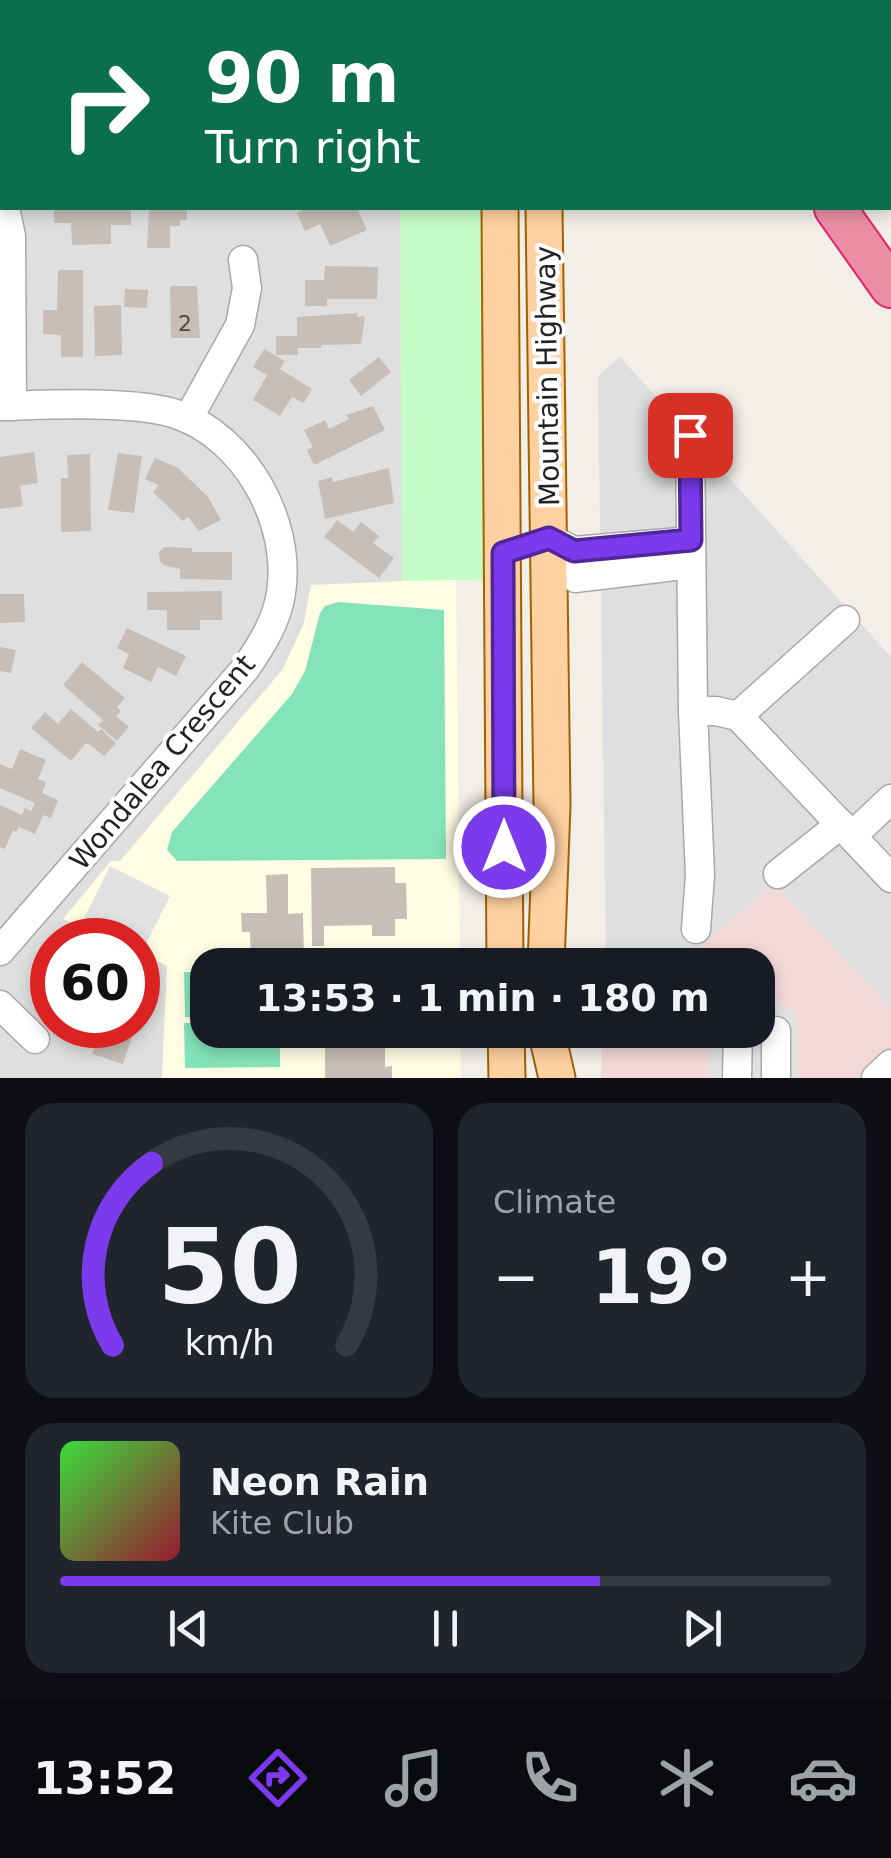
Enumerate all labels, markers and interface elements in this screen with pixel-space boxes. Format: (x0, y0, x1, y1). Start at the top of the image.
text: 90 m (205, 37, 400, 119)
icon: right (40, 40, 170, 170)
text: Turn right (205, 121, 420, 174)
street label: Mountain Highway (529, 246, 566, 506)
house number: 2 (178, 311, 192, 336)
pin (648, 393, 733, 478)
icon: arrive (663, 408, 718, 463)
street label: Wondalea Crescent (63, 648, 262, 877)
position arrow (452, 795, 556, 899)
speed limit sign: 60 (30, 918, 160, 1048)
text: 13:53 · 1 min · 180 m (255, 976, 710, 1020)
text: Climate (493, 1183, 616, 1221)
text: 50 (157, 1206, 301, 1328)
text: 19° (591, 1233, 733, 1321)
text: − (493, 1245, 539, 1309)
text: + (785, 1245, 831, 1309)
text: km/h (184, 1322, 274, 1363)
text: Neon Rain (210, 1460, 429, 1504)
text: Kite Club (210, 1504, 354, 1542)
icon: previous (161, 1601, 216, 1656)
icon: pause (418, 1601, 473, 1656)
icon: next (675, 1601, 730, 1656)
icon: directions (243, 1743, 313, 1813)
icon: music (379, 1743, 449, 1813)
icon: phone (515, 1743, 585, 1813)
icon: climate (652, 1743, 722, 1813)
icon: car (788, 1743, 858, 1813)
text: 13:52 (33, 1752, 176, 1805)

